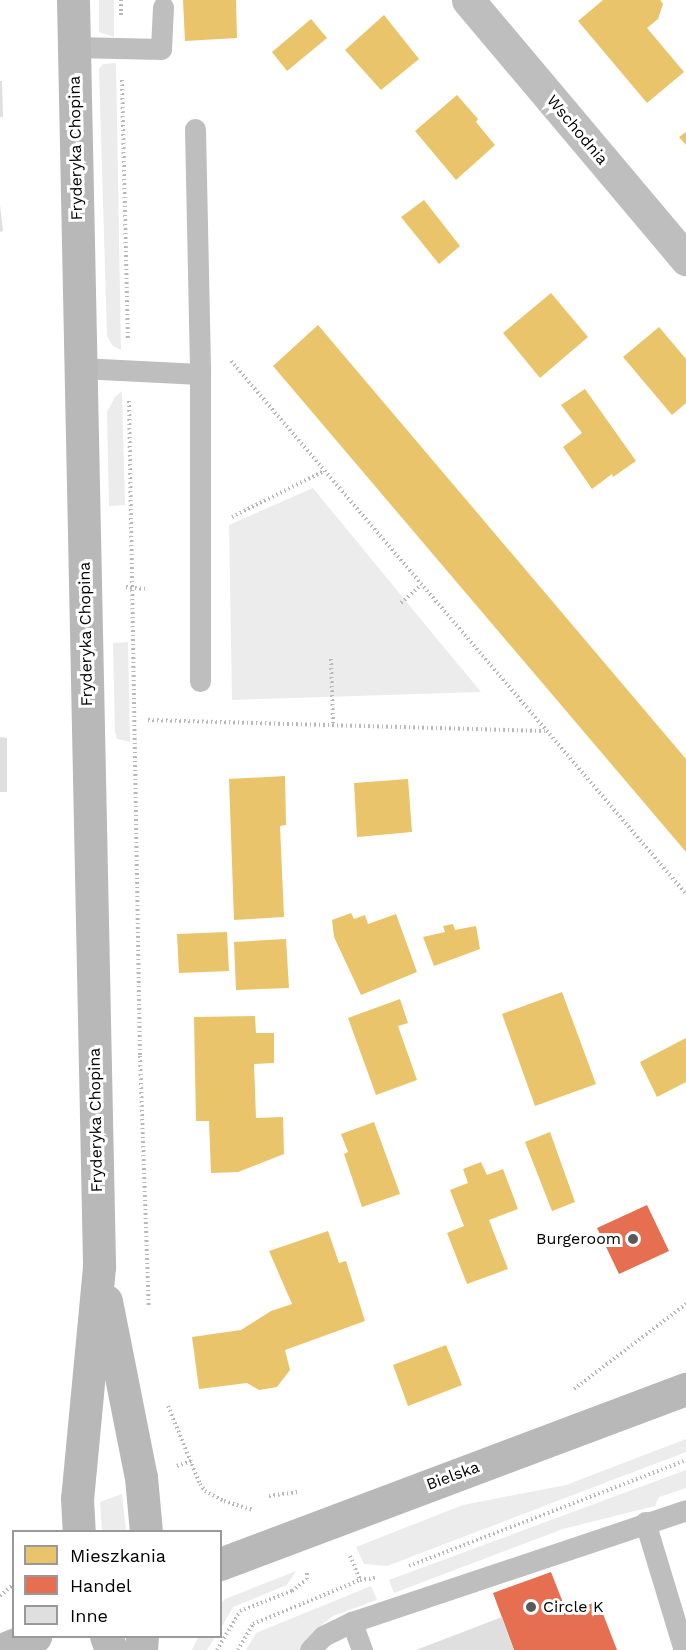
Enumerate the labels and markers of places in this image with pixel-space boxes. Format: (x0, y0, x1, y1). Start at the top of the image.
place label: Burgeroom (536, 1229, 621, 1249)
marker: Burgeroom (626, 1232, 640, 1246)
place label: Circle K (543, 1597, 604, 1617)
marker: Circle K (524, 1600, 538, 1614)

